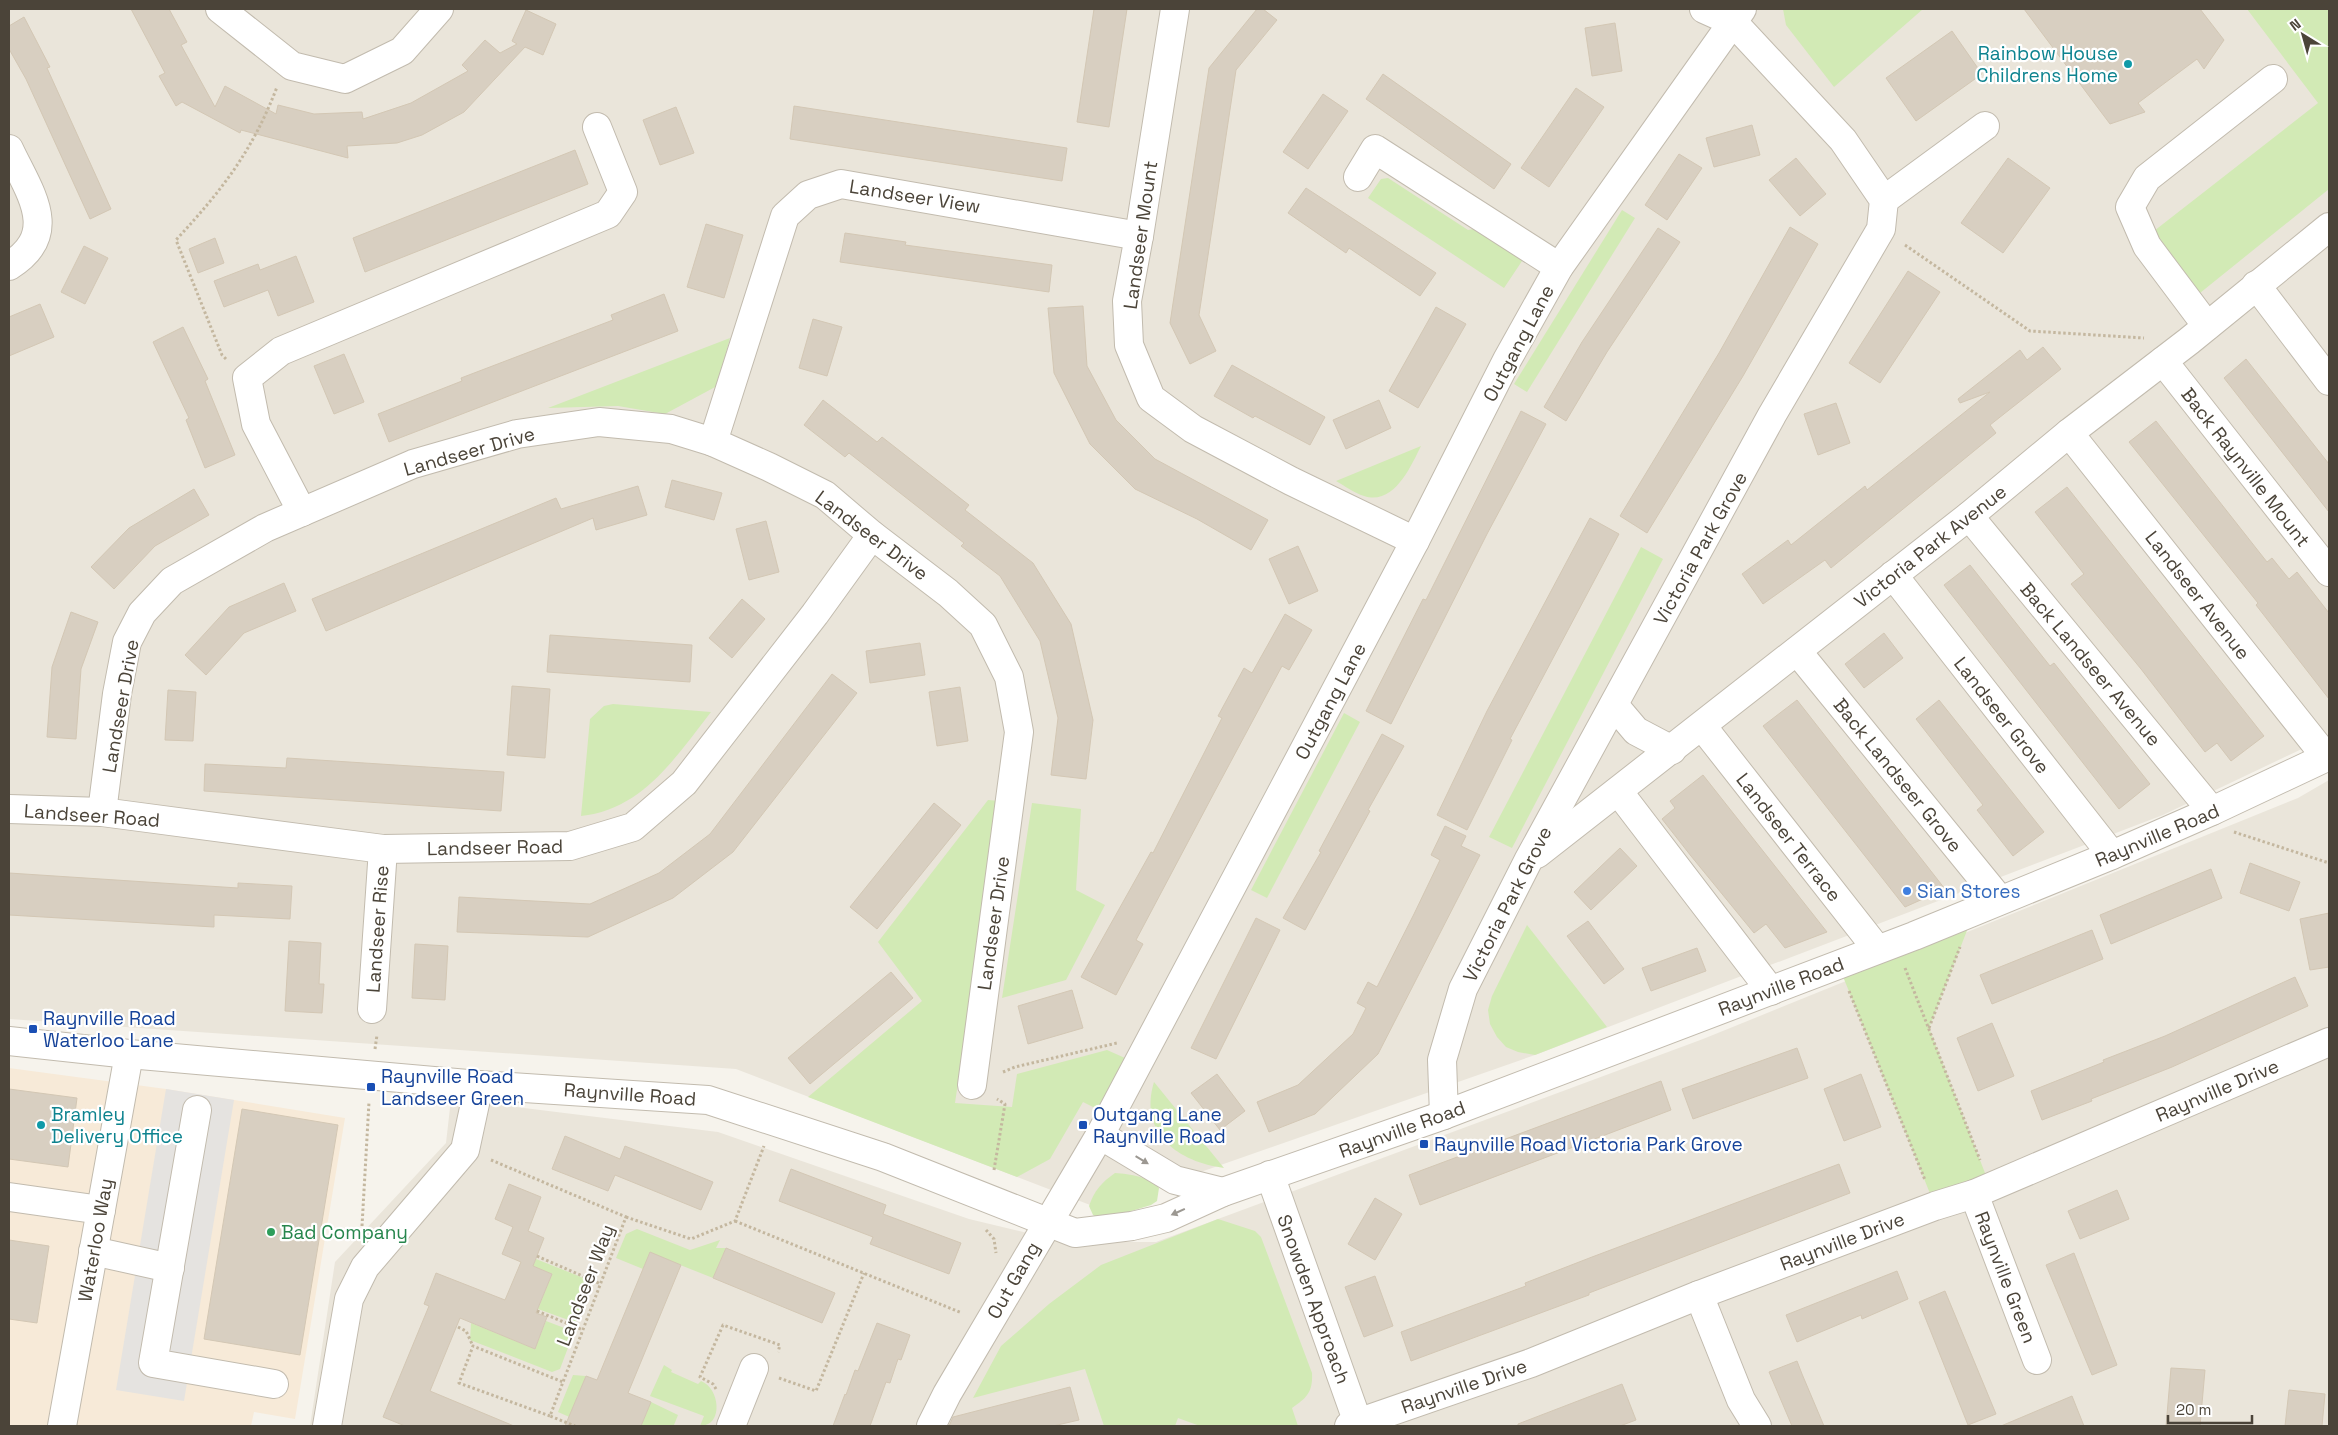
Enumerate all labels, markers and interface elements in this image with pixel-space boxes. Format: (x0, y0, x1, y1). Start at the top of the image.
north arrow (2278, 10, 2328, 60)
text: N (2286, 15, 2304, 35)
place label: Rainbow House Childrens Home (1976, 41, 2118, 88)
marker: Rainbow House Childrens Home (2122, 58, 2134, 70)
street label: Landseer Mount (1118, 159, 1163, 311)
street label: Landseer View (848, 174, 982, 219)
street label: Outgang Lane (1477, 281, 1560, 406)
street label: Back Raynville Mount (2176, 383, 2316, 552)
street label: Landseer Drive (401, 421, 538, 482)
street label: Victoria Park Grove (1648, 467, 1753, 629)
street label: Victoria Park Avenue (1849, 479, 2011, 614)
street label: Landseer Drive (810, 485, 933, 586)
street label: Landseer Avenue (2140, 526, 2256, 665)
street label: Back Landseer Avenue (2015, 577, 2166, 751)
street label: Landseer Drive (96, 637, 145, 775)
street label: Outgang Lane (1289, 639, 1372, 764)
street label: Landseer Grove (1948, 652, 2055, 779)
street label: Back Landseer Grove (1828, 693, 1968, 857)
street label: Landseer Terrace (1730, 768, 1847, 907)
street label: Landseer Road (23, 798, 161, 833)
street label: Raynville Road (2091, 798, 2223, 873)
street label: Victoria Park Grove (1457, 822, 1557, 986)
street label: Landseer Road (427, 834, 563, 861)
street label: Landseer Drive (972, 854, 1015, 992)
street label: Landseer Rise (361, 864, 394, 994)
place label: Sian Stores (1917, 879, 2021, 904)
marker: Sian Stores (1901, 885, 1913, 897)
street label: Raynville Road (1715, 951, 1848, 1022)
place label: Raynville Road Waterloo Lane (43, 1006, 176, 1053)
marker: Raynville Road Waterloo Lane (27, 1023, 39, 1035)
street label: Raynville Drive (2152, 1053, 2283, 1128)
place label: Raynville Road Landseer Green (381, 1064, 524, 1111)
street label: Raynville Road (563, 1077, 697, 1112)
marker: Raynville Road Landseer Green (365, 1081, 377, 1093)
street label: Raynville Road (1336, 1095, 1469, 1164)
place label: Bramley Delivery Office (51, 1102, 183, 1149)
place label: Outgang Lane Raynville Road (1093, 1102, 1226, 1149)
marker: Bramley Delivery Office (35, 1119, 47, 1131)
marker: Outgang Lane Raynville Road (1077, 1119, 1089, 1131)
place label: Raynville Road Victoria Park Grove (1434, 1132, 1743, 1157)
marker: Raynville Road Victoria Park Grove (1418, 1138, 1430, 1150)
one-way arrow (1135, 1156, 1148, 1165)
street label: Waterloo Way (72, 1176, 119, 1304)
street label: Raynville Drive (1776, 1206, 1908, 1277)
street label: Raynville Green (1969, 1208, 2042, 1347)
one-way arrow (1171, 1209, 1185, 1217)
street label: Snowden Approach (1271, 1211, 1356, 1387)
place label: Bad Company (281, 1220, 408, 1245)
street label: Landseer Way (551, 1221, 620, 1350)
marker: Bad Company (265, 1226, 277, 1238)
street label: Out Gang (981, 1237, 1046, 1323)
street label: Raynville Drive (1398, 1353, 1530, 1420)
scale bar (2168, 1392, 2252, 1424)
text: 20 m (2176, 1400, 2211, 1419)

